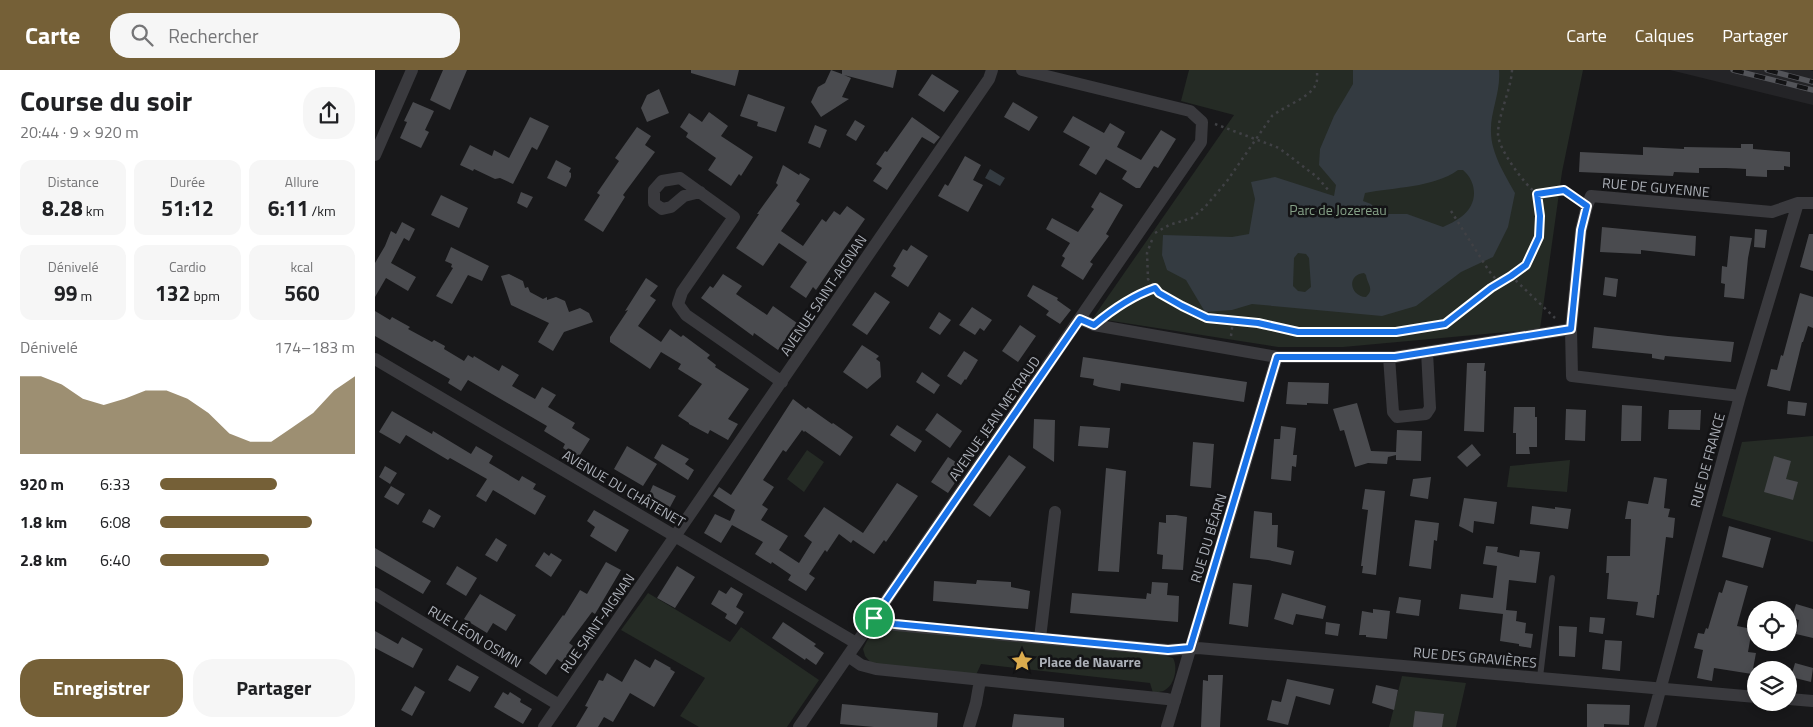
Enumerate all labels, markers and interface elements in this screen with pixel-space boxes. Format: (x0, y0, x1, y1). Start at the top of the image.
search box (110, 13, 460, 58)
text: Carte (25, 17, 80, 53)
icon: search (128, 21, 156, 49)
text: Rechercher (168, 21, 258, 50)
text: Carte (1566, 22, 1607, 49)
text: Calques (1635, 22, 1694, 49)
text: Partager (1722, 22, 1788, 49)
text: Course du soir (20, 79, 192, 122)
button: share (303, 87, 355, 139)
text: 20:44 · 9 × 920 m (20, 120, 139, 144)
text: Distance (48, 171, 99, 192)
text: Durée (170, 171, 205, 192)
text: Allure (285, 171, 319, 192)
street label: RUE DE GUYENNE (1601, 172, 1711, 202)
text: 8.28 (42, 192, 83, 224)
text: 51:12 (161, 192, 214, 224)
text: 6:11 (268, 192, 309, 224)
park label: Parc de Jozereau (1289, 199, 1387, 220)
text: km (83, 200, 104, 221)
text: /km (309, 200, 336, 221)
street label: AVENUE SAINT-AIGNAN (775, 230, 871, 360)
text: Dénivelé (48, 256, 99, 277)
text: Cardio (169, 256, 206, 277)
text: kcal (290, 256, 313, 277)
text: 99 (54, 277, 78, 309)
text: 132 (155, 277, 190, 309)
text: 560 (284, 277, 319, 309)
text: m (78, 285, 92, 306)
text: bpm (190, 285, 220, 306)
text: Dénivelé (20, 335, 78, 359)
text: 174–183 m (274, 335, 355, 359)
street label: AVENUE JEAN MEYRAUD (943, 351, 1045, 485)
street label: RUE DE FRANCE (1684, 410, 1730, 510)
street label: AVENUE DU CHÂTENET (559, 444, 690, 532)
text: 920 m (20, 472, 64, 496)
text: 6:33 (100, 472, 130, 496)
street label: RUE DU BÉARN (1184, 491, 1232, 585)
text: 1.8 km (20, 510, 67, 534)
text: 6:08 (100, 510, 130, 534)
text: 2.8 km (20, 548, 67, 572)
text: 6:40 (100, 548, 130, 572)
street label: RUE SAINT-AIGNAN (555, 569, 639, 677)
pin (853, 597, 895, 639)
street label: RUE LÉON OSMIN (424, 600, 526, 672)
map controls (1747, 601, 1797, 711)
button: locate (1747, 601, 1797, 651)
icon: arrive (860, 604, 888, 632)
street label: RUE DES GRAVIÈRES (1412, 641, 1538, 673)
place icon: Place de Navarre (1009, 648, 1035, 674)
place label: Place de Navarre (1039, 651, 1141, 672)
button: Enregistrer (20, 659, 183, 717)
button: Partager (193, 659, 355, 717)
button: layers (1747, 661, 1797, 711)

